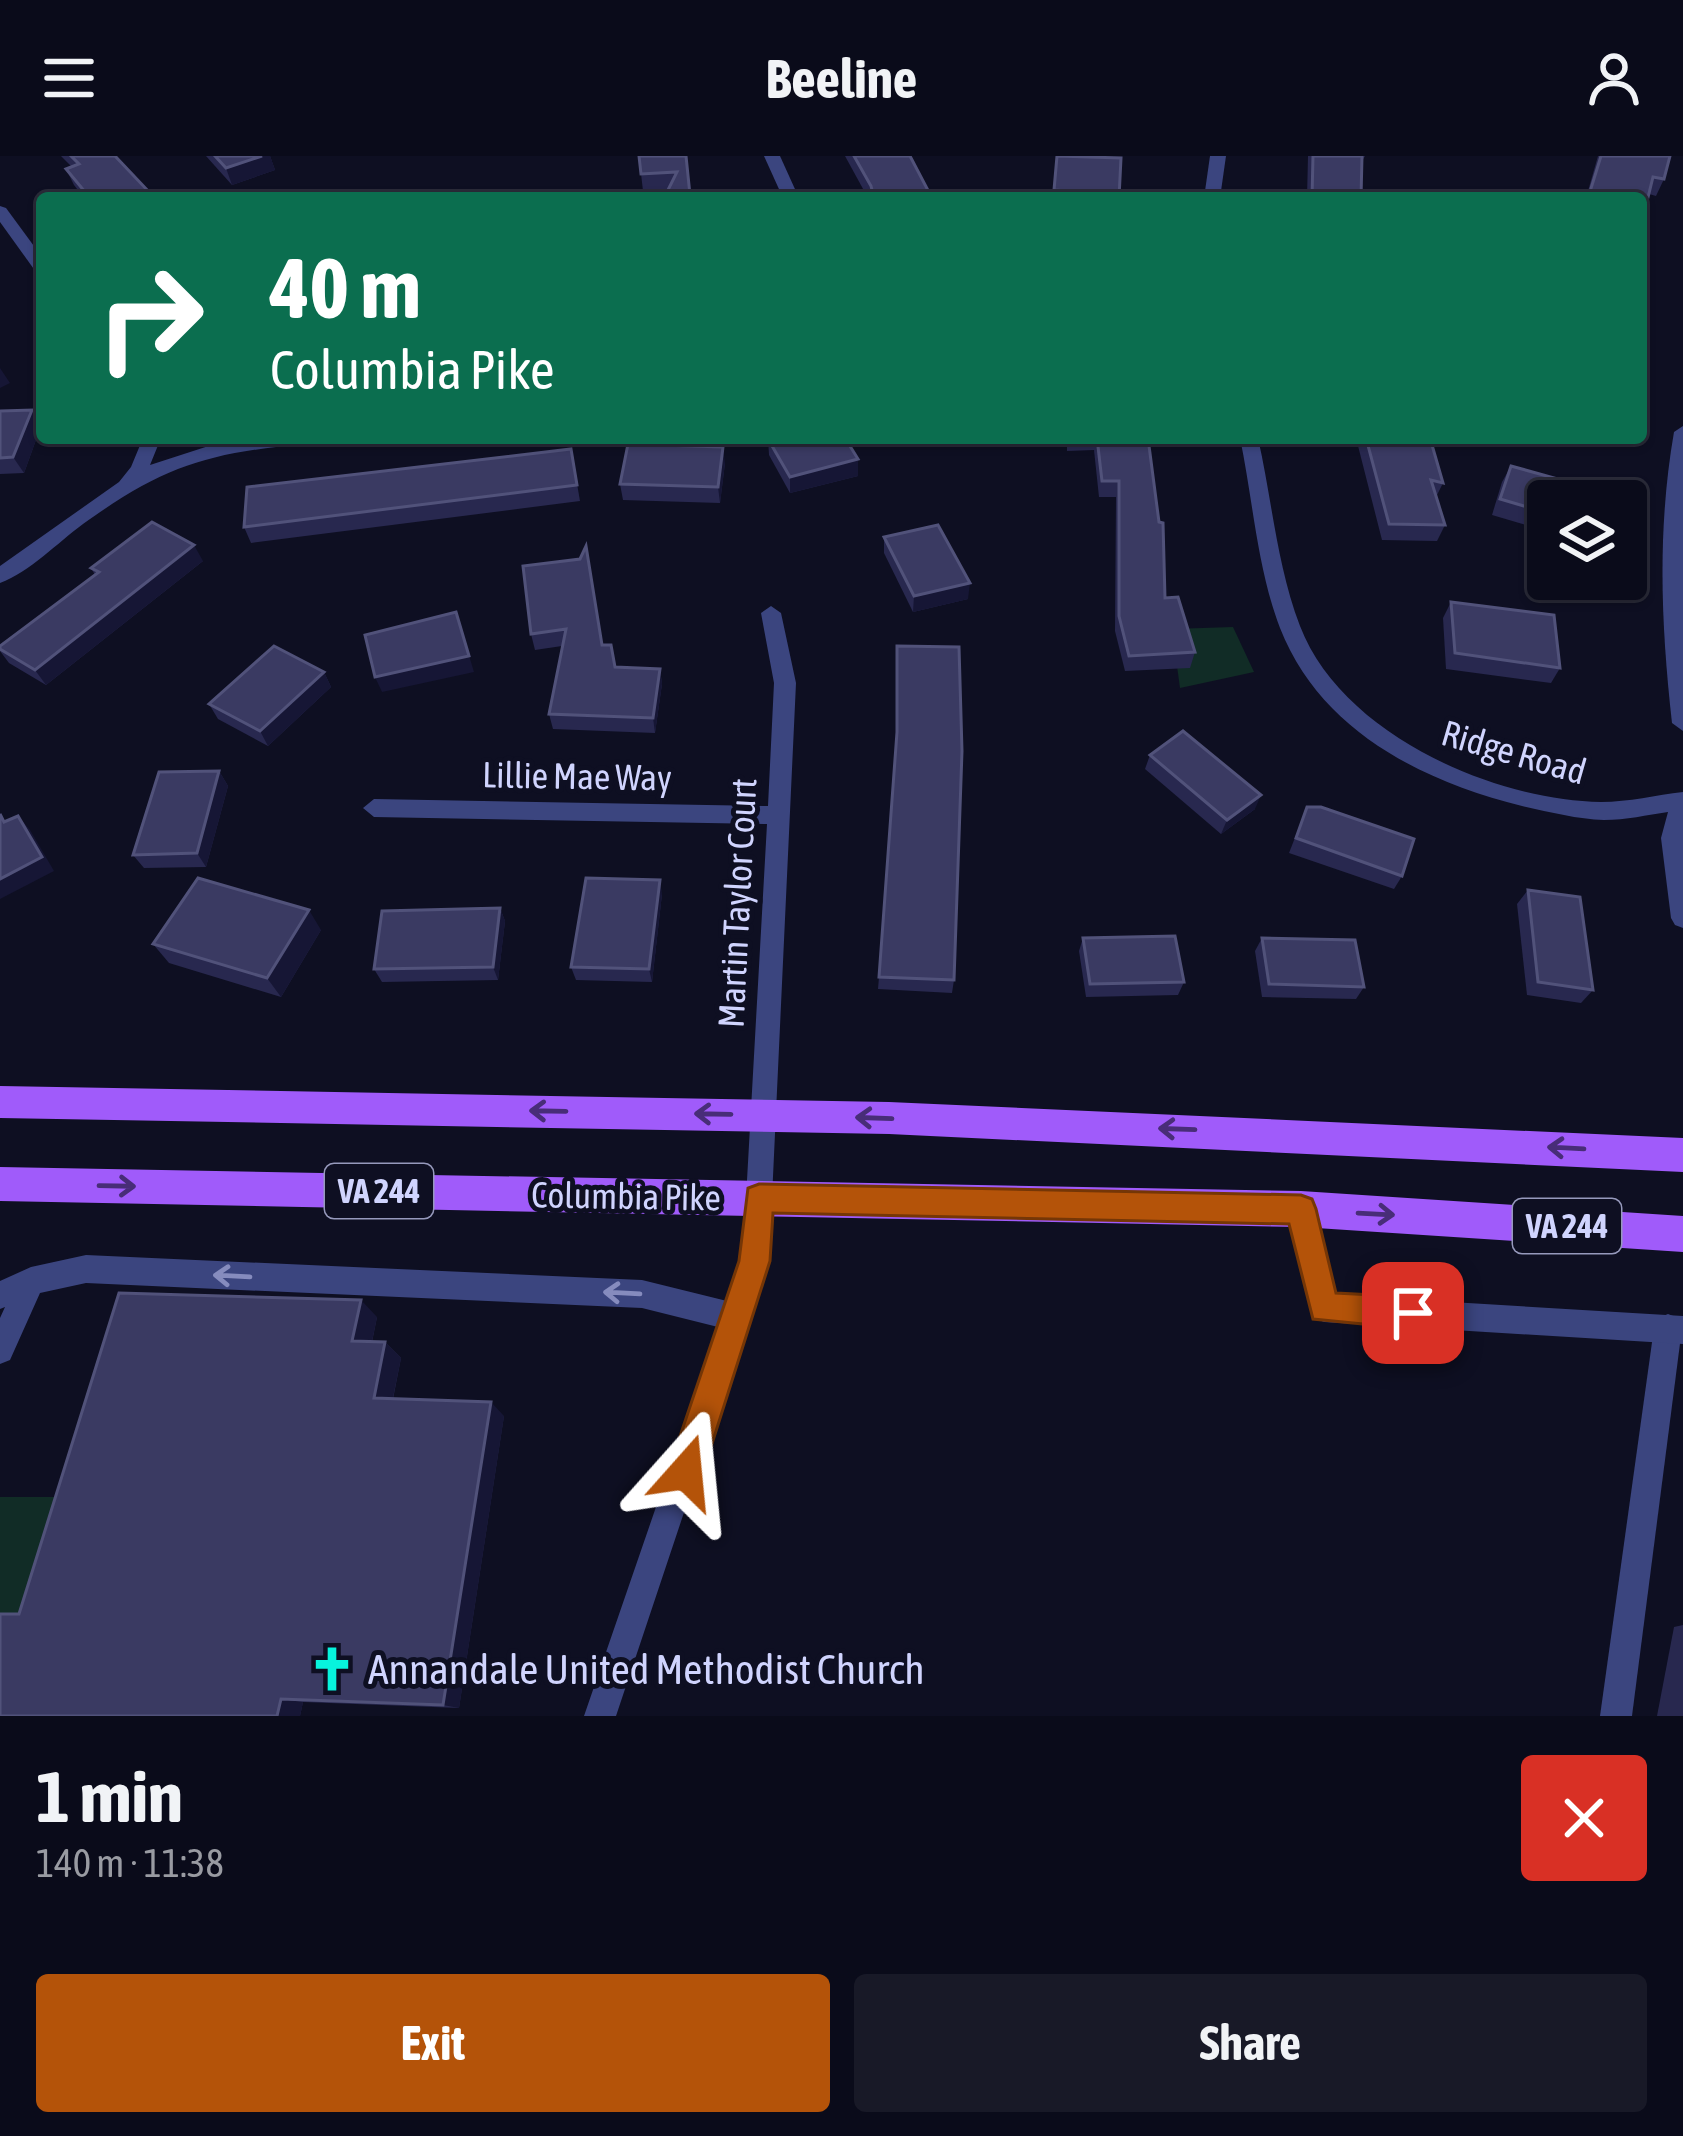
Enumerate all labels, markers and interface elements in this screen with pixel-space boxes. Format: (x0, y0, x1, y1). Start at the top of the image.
icon: menu (36, 45, 102, 111)
icon: person (1581, 45, 1647, 111)
text: Beeline (766, 48, 917, 109)
icon: right (72, 240, 228, 396)
text: 40 m (270, 240, 421, 336)
text: Columbia Pike (270, 339, 554, 400)
map controls (1527, 480, 1647, 600)
button: layers (1527, 480, 1647, 600)
street label: Ridge Road (1437, 711, 1591, 793)
street label: Lillie Mae Way (482, 753, 672, 799)
street label: Martin Taylor Court (709, 777, 765, 1029)
one-way arrow (529, 1100, 568, 1122)
one-way arrow (694, 1102, 733, 1125)
one-way arrow (855, 1106, 894, 1129)
one-way arrow (1158, 1117, 1197, 1140)
one-way arrow (1547, 1136, 1586, 1159)
road number: VA 244 (325, 1164, 433, 1218)
street label: Columbia Pike (531, 1173, 721, 1219)
one-way arrow (97, 1175, 136, 1198)
road number: VA 244 (1513, 1199, 1621, 1253)
one-way arrow (1356, 1203, 1395, 1226)
pin (1362, 1262, 1464, 1364)
one-way arrow (213, 1264, 252, 1287)
icon: arrive (1380, 1280, 1446, 1346)
one-way arrow (603, 1281, 642, 1304)
position arrow (623, 1409, 749, 1535)
church icon: Annandale United Methodist Church (307, 1644, 357, 1694)
place label: Annandale United Methodist Church (368, 1645, 925, 1693)
text: 1 min (36, 1755, 183, 1837)
button: close (1521, 1755, 1647, 1881)
text: 140 m · 11:38 (36, 1841, 224, 1885)
button: Exit (36, 1974, 830, 2112)
button: Share (854, 1974, 1647, 2112)

